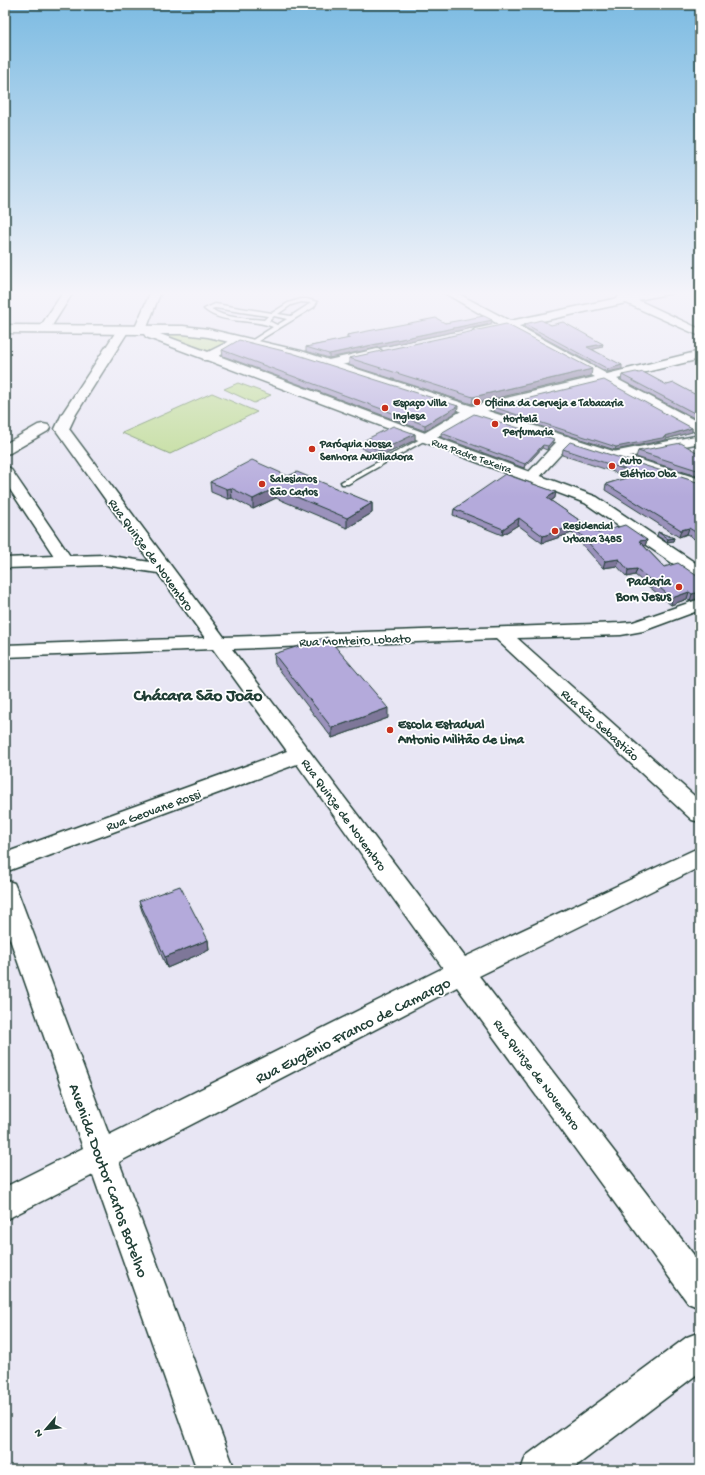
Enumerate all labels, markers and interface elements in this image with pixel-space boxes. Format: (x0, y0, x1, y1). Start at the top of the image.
marker: Oficina da Cerveja e Tabacaria (472, 397, 482, 407)
place label: Oficina da Cerveja e Tabacaria (485, 397, 624, 410)
place label: Espaço Villa Inglesa (392, 398, 448, 424)
marker: Espaço Villa Inglesa (380, 403, 390, 413)
place label: Hortelã Perfumaria (502, 413, 554, 439)
marker: Hortelã Perfumaria (490, 419, 500, 429)
street label: Rua Padre Texeira (430, 437, 514, 477)
place label: Paróquia Nossa Senhora Auxiliadora (319, 438, 414, 464)
marker: Paróquia Nossa Senhora Auxiliadora (307, 444, 317, 454)
place label: Auto Elétrico Oba (619, 455, 677, 481)
marker: Auto Elétrico Oba (607, 461, 617, 471)
place label: Salesianos São Carlos (270, 474, 319, 499)
marker: Salesianos São Carlos (257, 479, 267, 489)
street label: Rua Quinze de Novembro (104, 496, 196, 615)
place label: Residencial Urbana 3485 (562, 521, 622, 546)
marker: Residencial Urbana 3485 (550, 526, 560, 536)
place label: Padaria Bom Jesus (615, 575, 672, 605)
marker: Padaria Bom Jesus (674, 582, 684, 592)
street label: Rua Monteiro Lobato (299, 632, 412, 651)
district label: Chácara São João (133, 687, 263, 707)
street label: Rua São Sebastião (557, 687, 642, 765)
place label: Escola Estadual Antonio Militão de Lima (397, 718, 525, 748)
marker: Escola Estadual Antonio Militão de Lima (385, 725, 395, 735)
street label: Rua Quinze de Novembro (297, 756, 389, 875)
street label: Rua Geovane Rossi (104, 787, 203, 835)
street label: Rua Eugênio Franco de Camargo (253, 974, 454, 1090)
street label: Rua Quinze de Novembro (489, 1017, 583, 1134)
street label: Avenida Doutor Carlos Botelho (63, 1082, 151, 1281)
north arrow (26, 1409, 66, 1449)
text: N (32, 1427, 46, 1439)

